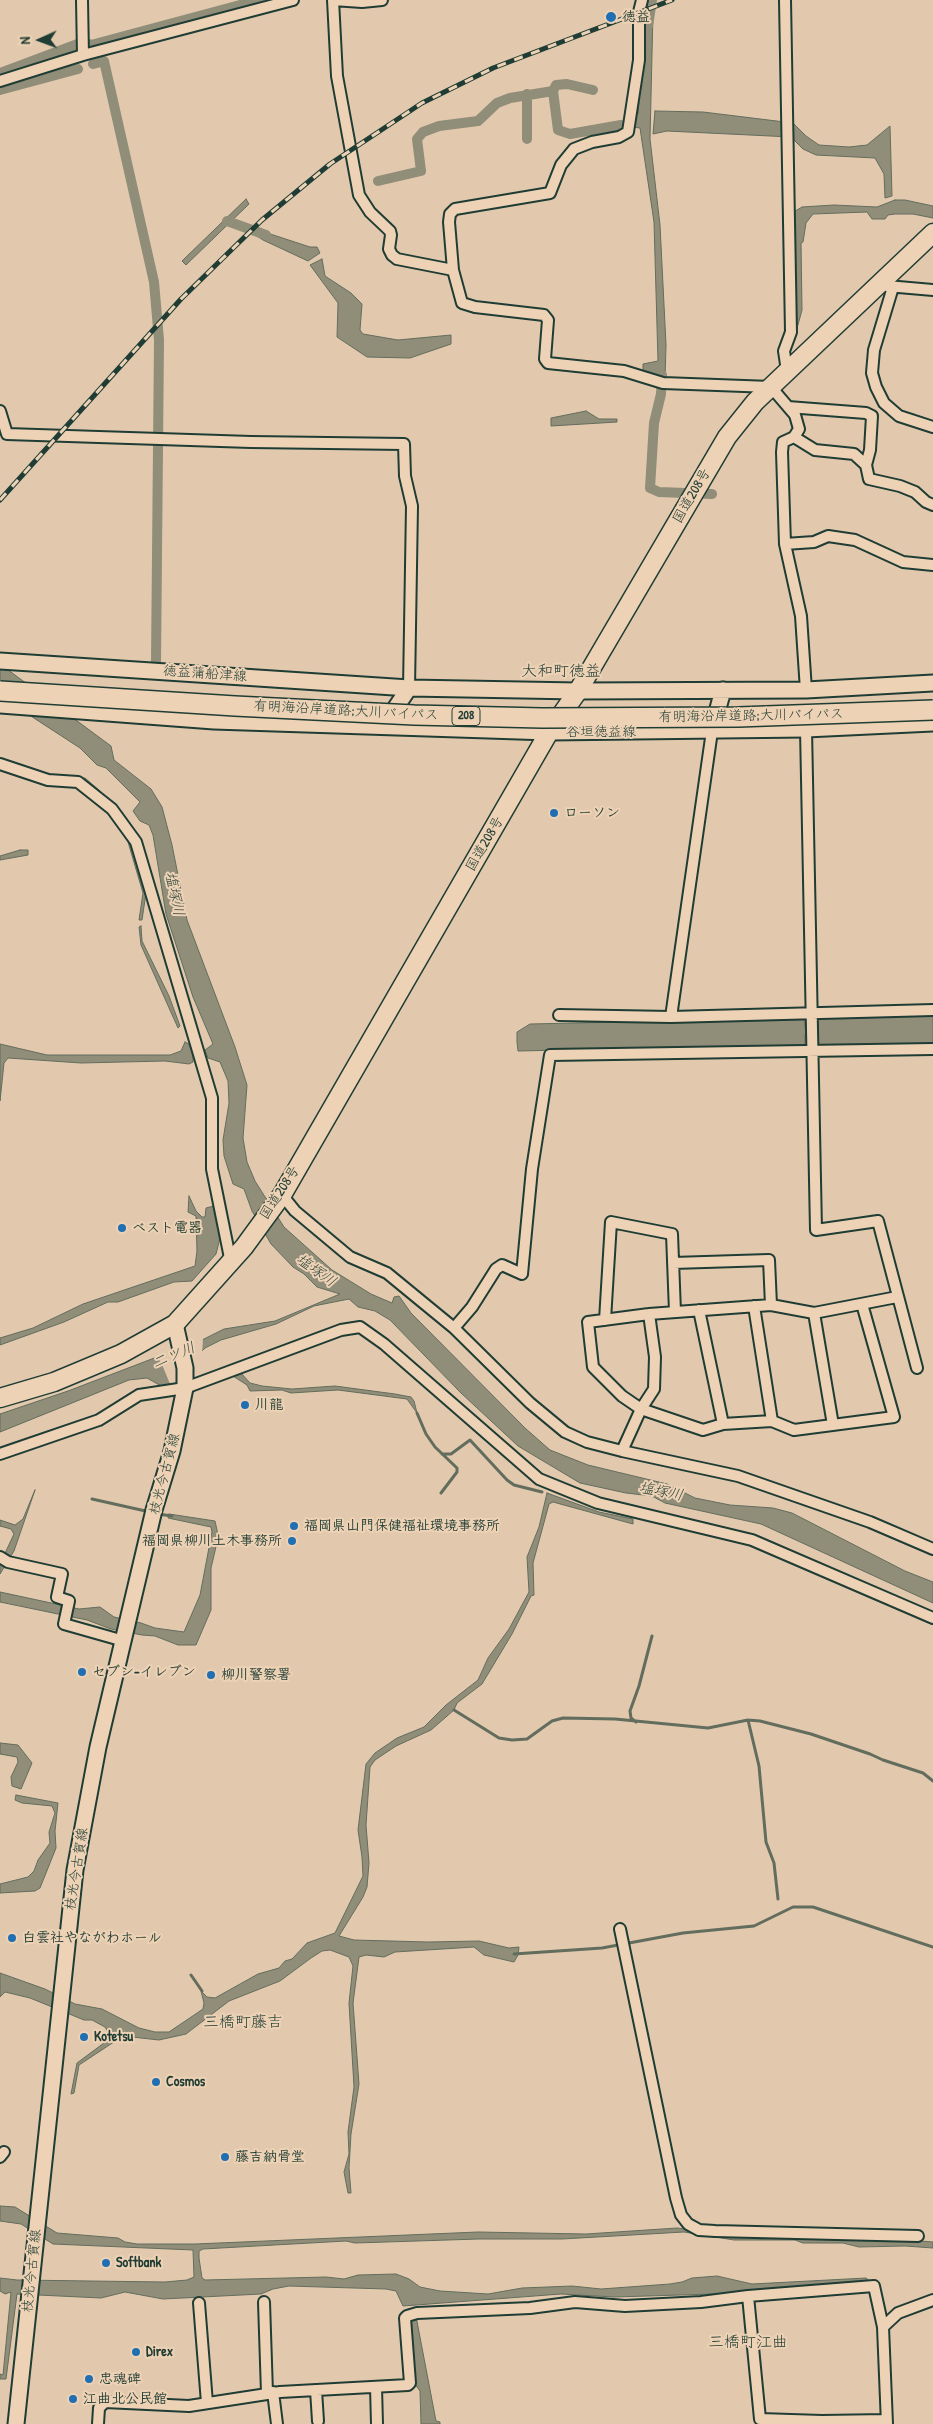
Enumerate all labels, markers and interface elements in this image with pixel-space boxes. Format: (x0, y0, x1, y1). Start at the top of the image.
place label: 徳益 (622, 9, 650, 25)
marker: 徳益 (604, 10, 618, 24)
north arrow (15, 15, 65, 65)
text: N (15, 36, 34, 45)
street label: 国道208号 (670, 465, 714, 527)
district label: 大和町徳益 (521, 662, 601, 682)
street label: 徳益蒲船津線 (163, 663, 247, 685)
street label: 有明海沿岸道路;大川バイパス (253, 698, 439, 724)
road number: 208 (452, 706, 480, 726)
street label: 有明海沿岸道路;大川バイパス (658, 706, 844, 726)
street label: 谷垣徳益線 (566, 724, 636, 740)
place label: ローソン (564, 805, 620, 821)
marker: ローソン (548, 807, 560, 819)
street label: 国道208号 (463, 813, 507, 875)
water label: 塩塚川 (161, 870, 187, 918)
street label: 国道208号 (256, 1163, 304, 1223)
place label: ベスト電器 (132, 1220, 202, 1236)
marker: ベスト電器 (116, 1222, 128, 1234)
water label: 塩塚川 (292, 1251, 340, 1291)
water label: 二ツ川 (150, 1339, 198, 1373)
place label: 川龍 (255, 1397, 283, 1413)
marker: 川龍 (239, 1399, 251, 1411)
street label: 枝光今古賀線 (146, 1431, 184, 1517)
water label: 塩塚川 (637, 1479, 685, 1505)
place label: 福岡県山門保健福祉環境事務所 (304, 1518, 500, 1534)
marker: 福岡県山門保健福祉環境事務所 (288, 1520, 300, 1532)
place label: 福岡県柳川土木事務所 (142, 1533, 282, 1549)
marker: 福岡県柳川土木事務所 (286, 1535, 298, 1547)
place label: セブン-イレブン (92, 1664, 196, 1680)
marker: セブン-イレブン (76, 1666, 88, 1678)
place label: 柳川警察署 (221, 1667, 291, 1683)
marker: 柳川警察署 (205, 1669, 217, 1681)
street label: 枝光今古賀線 (62, 1826, 92, 1912)
place label: 白雲社やながわホール (22, 1930, 162, 1946)
marker: 白雲社やながわホール (6, 1932, 18, 1944)
district label: 三橋町藤吉 (203, 2013, 283, 2033)
place label: Kotetsu (94, 2029, 133, 2045)
marker: Kotetsu (78, 2031, 90, 2043)
place label: Cosmos (166, 2074, 205, 2090)
marker: Cosmos (150, 2076, 162, 2088)
place label: 藤吉納骨堂 (235, 2149, 305, 2165)
marker: 藤吉納骨堂 (219, 2151, 231, 2163)
street label: 枝光今古賀線 (19, 2228, 45, 2314)
place label: Softbank (116, 2255, 161, 2271)
marker: Softbank (100, 2257, 112, 2269)
district label: 三橋町江曲 (708, 2333, 788, 2353)
place label: Direx (146, 2344, 173, 2360)
marker: Direx (130, 2346, 142, 2358)
place label: 忠魂碑 (99, 2371, 141, 2387)
marker: 忠魂碑 (83, 2373, 95, 2385)
place label: 江曲北公民館 (83, 2391, 167, 2407)
marker: 江曲北公民館 (67, 2393, 79, 2405)

